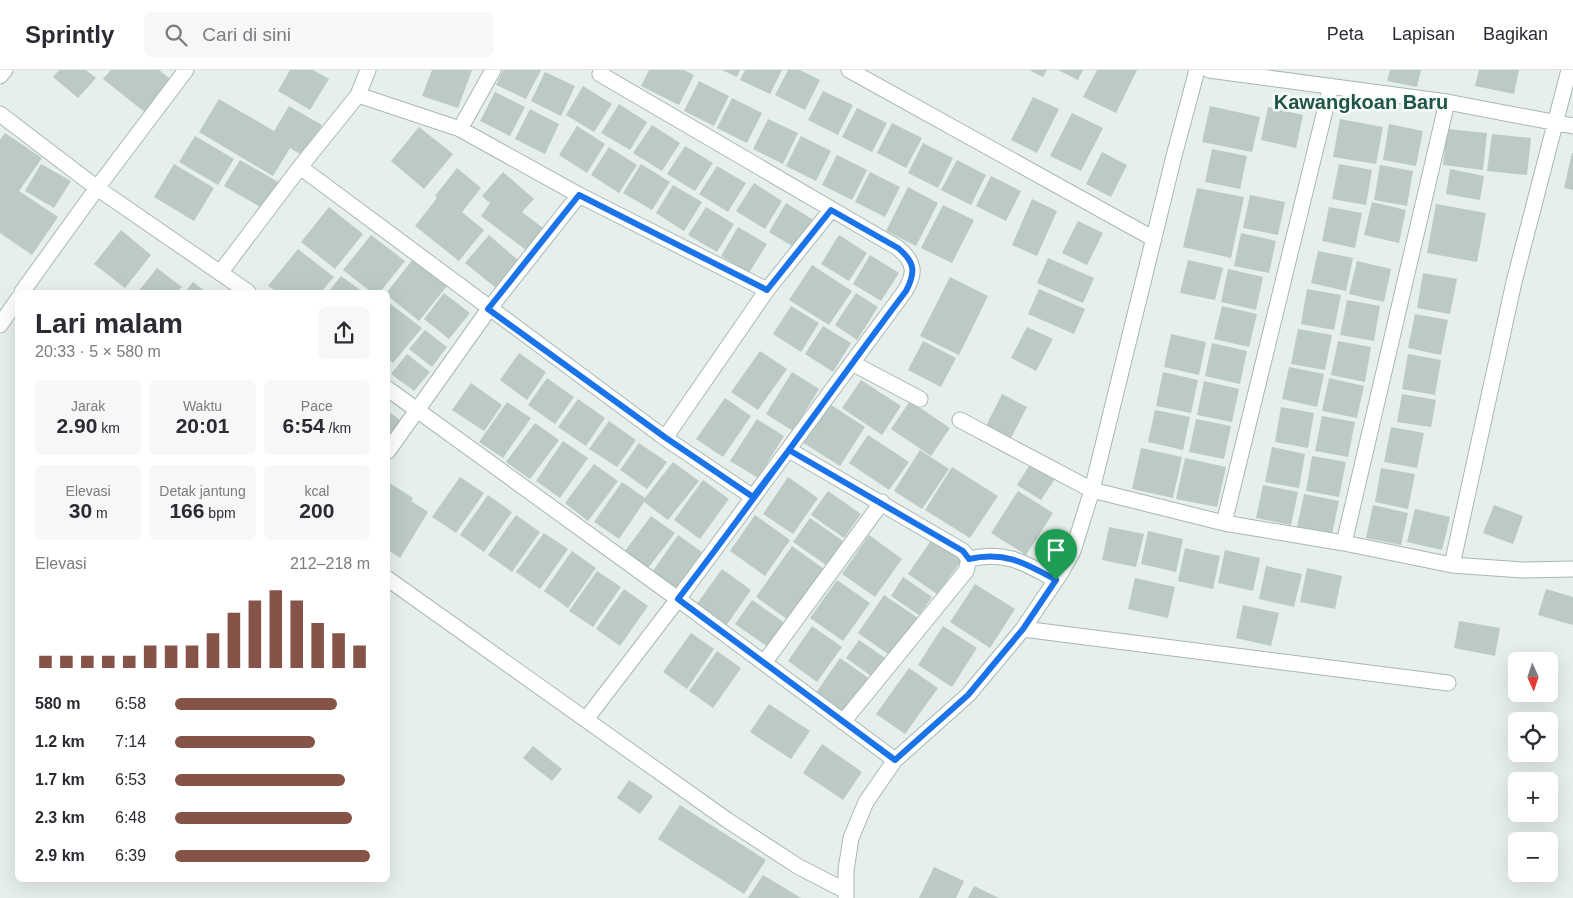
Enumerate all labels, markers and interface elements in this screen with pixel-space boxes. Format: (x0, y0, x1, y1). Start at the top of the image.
search box (144, 12, 494, 57)
text: Sprintly (25, 21, 114, 48)
icon: search (162, 21, 190, 49)
text: Cari di sini (202, 24, 291, 45)
text: Peta (1327, 24, 1364, 44)
text: Lapisan (1392, 24, 1455, 44)
text: Bagikan (1483, 24, 1548, 44)
district label: Kawangkoan Baru (1274, 91, 1448, 113)
button: share (318, 307, 370, 359)
text: Lari malam (35, 308, 183, 339)
text: 20:33 · 5 × 580 m (35, 343, 161, 360)
text: Jarak (71, 398, 105, 414)
text: Waktu (183, 398, 222, 414)
text: Pace (301, 398, 333, 414)
text: 2.90 (56, 414, 97, 437)
text: 20:01 (176, 414, 229, 437)
text: 6:54 (283, 414, 325, 437)
text: km (97, 420, 120, 436)
text: /km (325, 420, 351, 436)
text: Elevasi (66, 483, 111, 499)
text: Detak jantung (159, 483, 246, 499)
text: kcal (304, 483, 329, 499)
text: 30 (69, 499, 92, 522)
text: 166 (169, 499, 204, 522)
text: 200 (299, 499, 334, 522)
text: m (92, 505, 108, 521)
text: bpm (204, 505, 236, 521)
pin (1035, 529, 1077, 580)
icon: arrive (1042, 536, 1070, 564)
text: Elevasi (35, 555, 87, 572)
text: 212–218 m (290, 555, 370, 572)
north arrow (1508, 652, 1558, 702)
map controls (1508, 652, 1558, 882)
text: 580 m (35, 695, 80, 712)
text: 6:58 (115, 695, 146, 712)
button: locate (1508, 712, 1558, 762)
text: 1.2 km (35, 733, 85, 750)
text: 7:14 (115, 733, 146, 750)
text: 1.7 km (35, 771, 85, 788)
text: 6:53 (115, 771, 146, 788)
button: + (1508, 772, 1558, 822)
text: 2.3 km (35, 809, 85, 826)
text: 6:48 (115, 809, 146, 826)
button: − (1508, 832, 1558, 882)
text: 2.9 km (35, 847, 85, 864)
text: 6:39 (115, 847, 146, 864)

